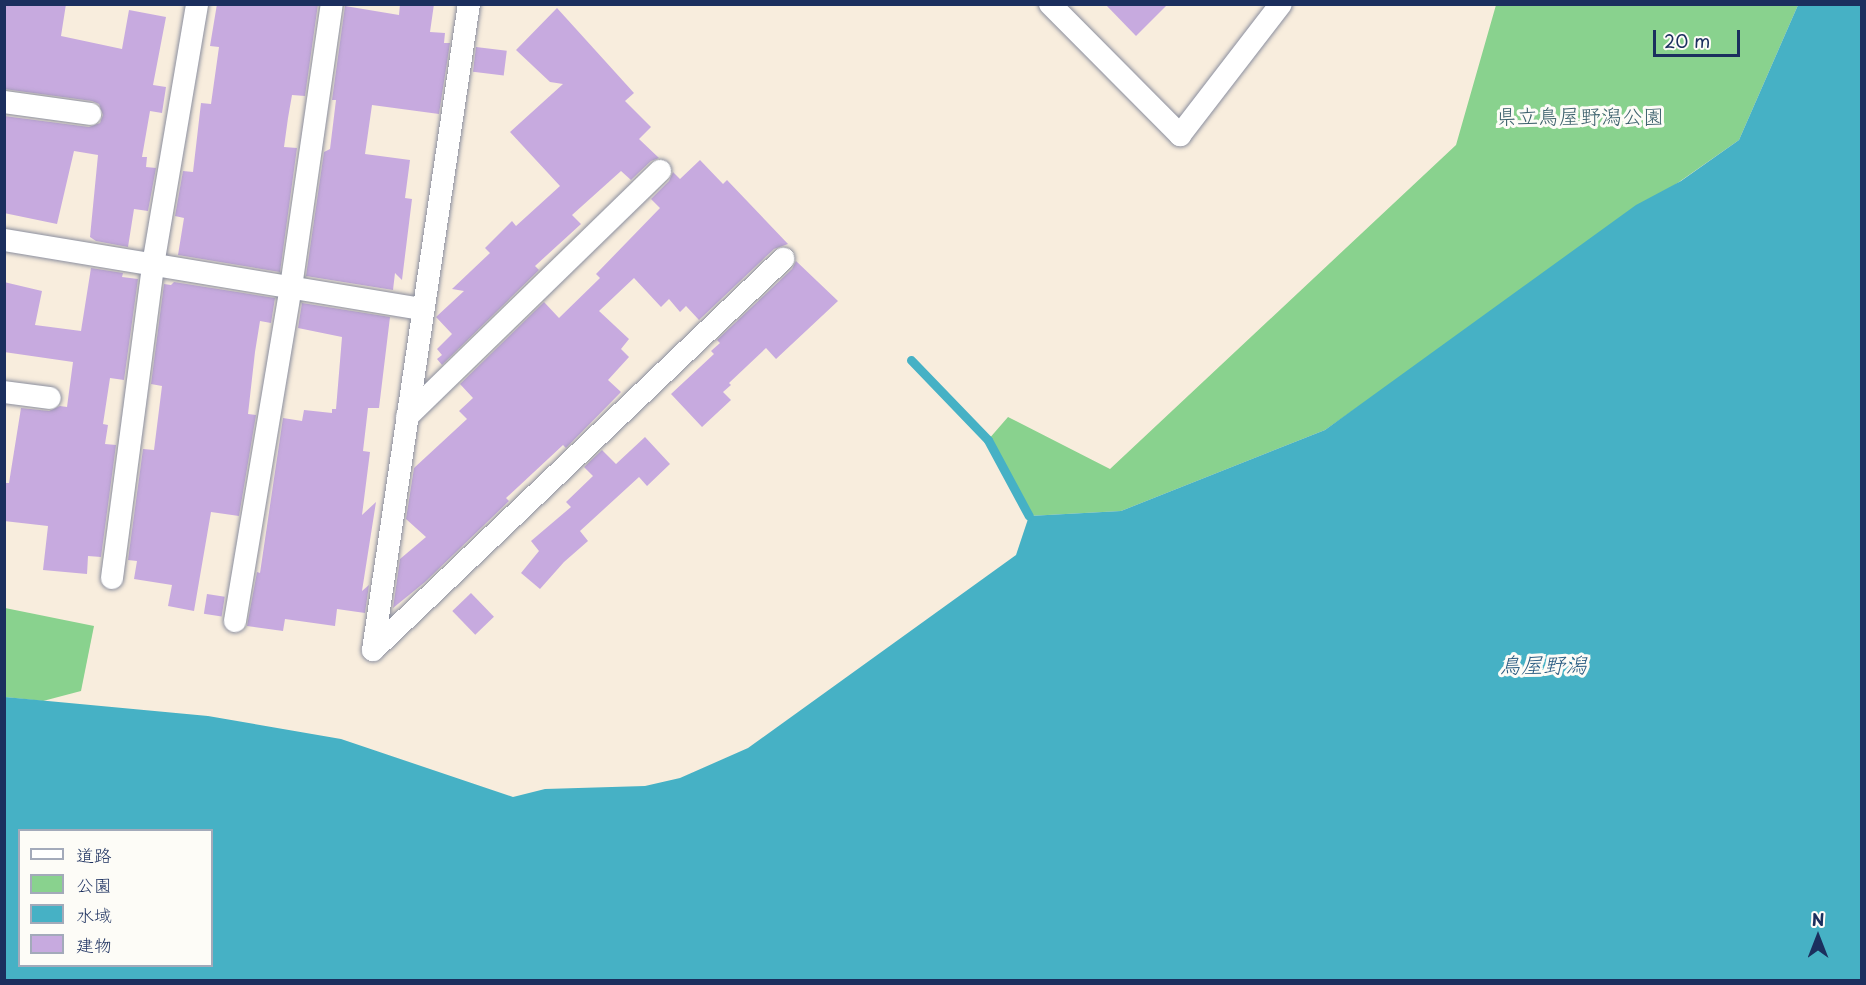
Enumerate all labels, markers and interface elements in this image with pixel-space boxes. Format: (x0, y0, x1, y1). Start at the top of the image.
scale bar (1656, 18, 1743, 56)
text: 20 m (1664, 27, 1710, 54)
park label: 県立鳥屋野潟公園 (1496, 102, 1664, 128)
water label: 鳥屋野潟 (1499, 651, 1587, 677)
legend (18, 829, 213, 967)
text: 道路 (76, 841, 112, 868)
text: 公園 (76, 871, 112, 898)
text: 水域 (76, 901, 112, 928)
north arrow (1788, 907, 1848, 967)
text: N (1812, 907, 1824, 931)
text: 建物 (76, 931, 112, 958)

